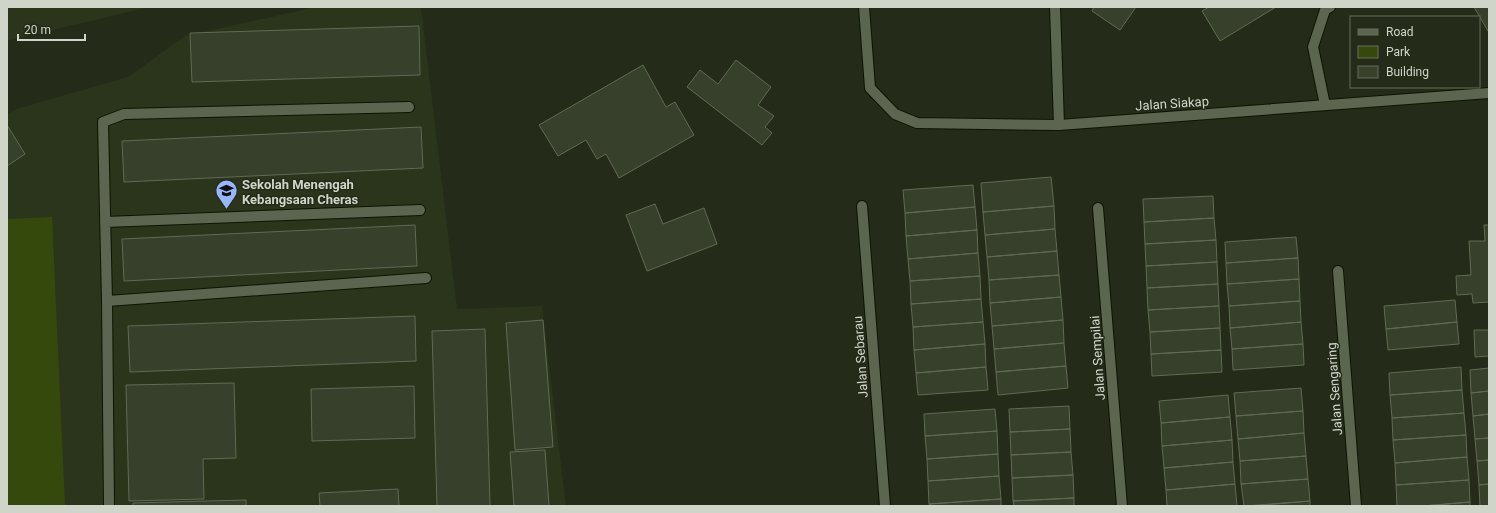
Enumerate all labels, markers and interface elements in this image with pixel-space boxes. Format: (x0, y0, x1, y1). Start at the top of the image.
scale bar (18, 16, 85, 42)
legend (1350, 16, 1480, 88)
text: 20 m (24, 23, 51, 37)
text: Road (1386, 25, 1414, 39)
text: Park (1386, 45, 1411, 59)
text: Building (1386, 65, 1429, 79)
street label: Jalan Siakap (1135, 93, 1209, 114)
place label: Sekolah Menengah Kebangsaan Cheras (242, 177, 359, 207)
school or university icon: Sekolah Menengah Kebangsaan Cheras (213, 178, 239, 211)
street label: Jalan Sebarau (850, 315, 871, 399)
street label: Jalan Sempilai (1087, 315, 1108, 401)
street label: Jalan Sengaring (1324, 342, 1345, 436)

